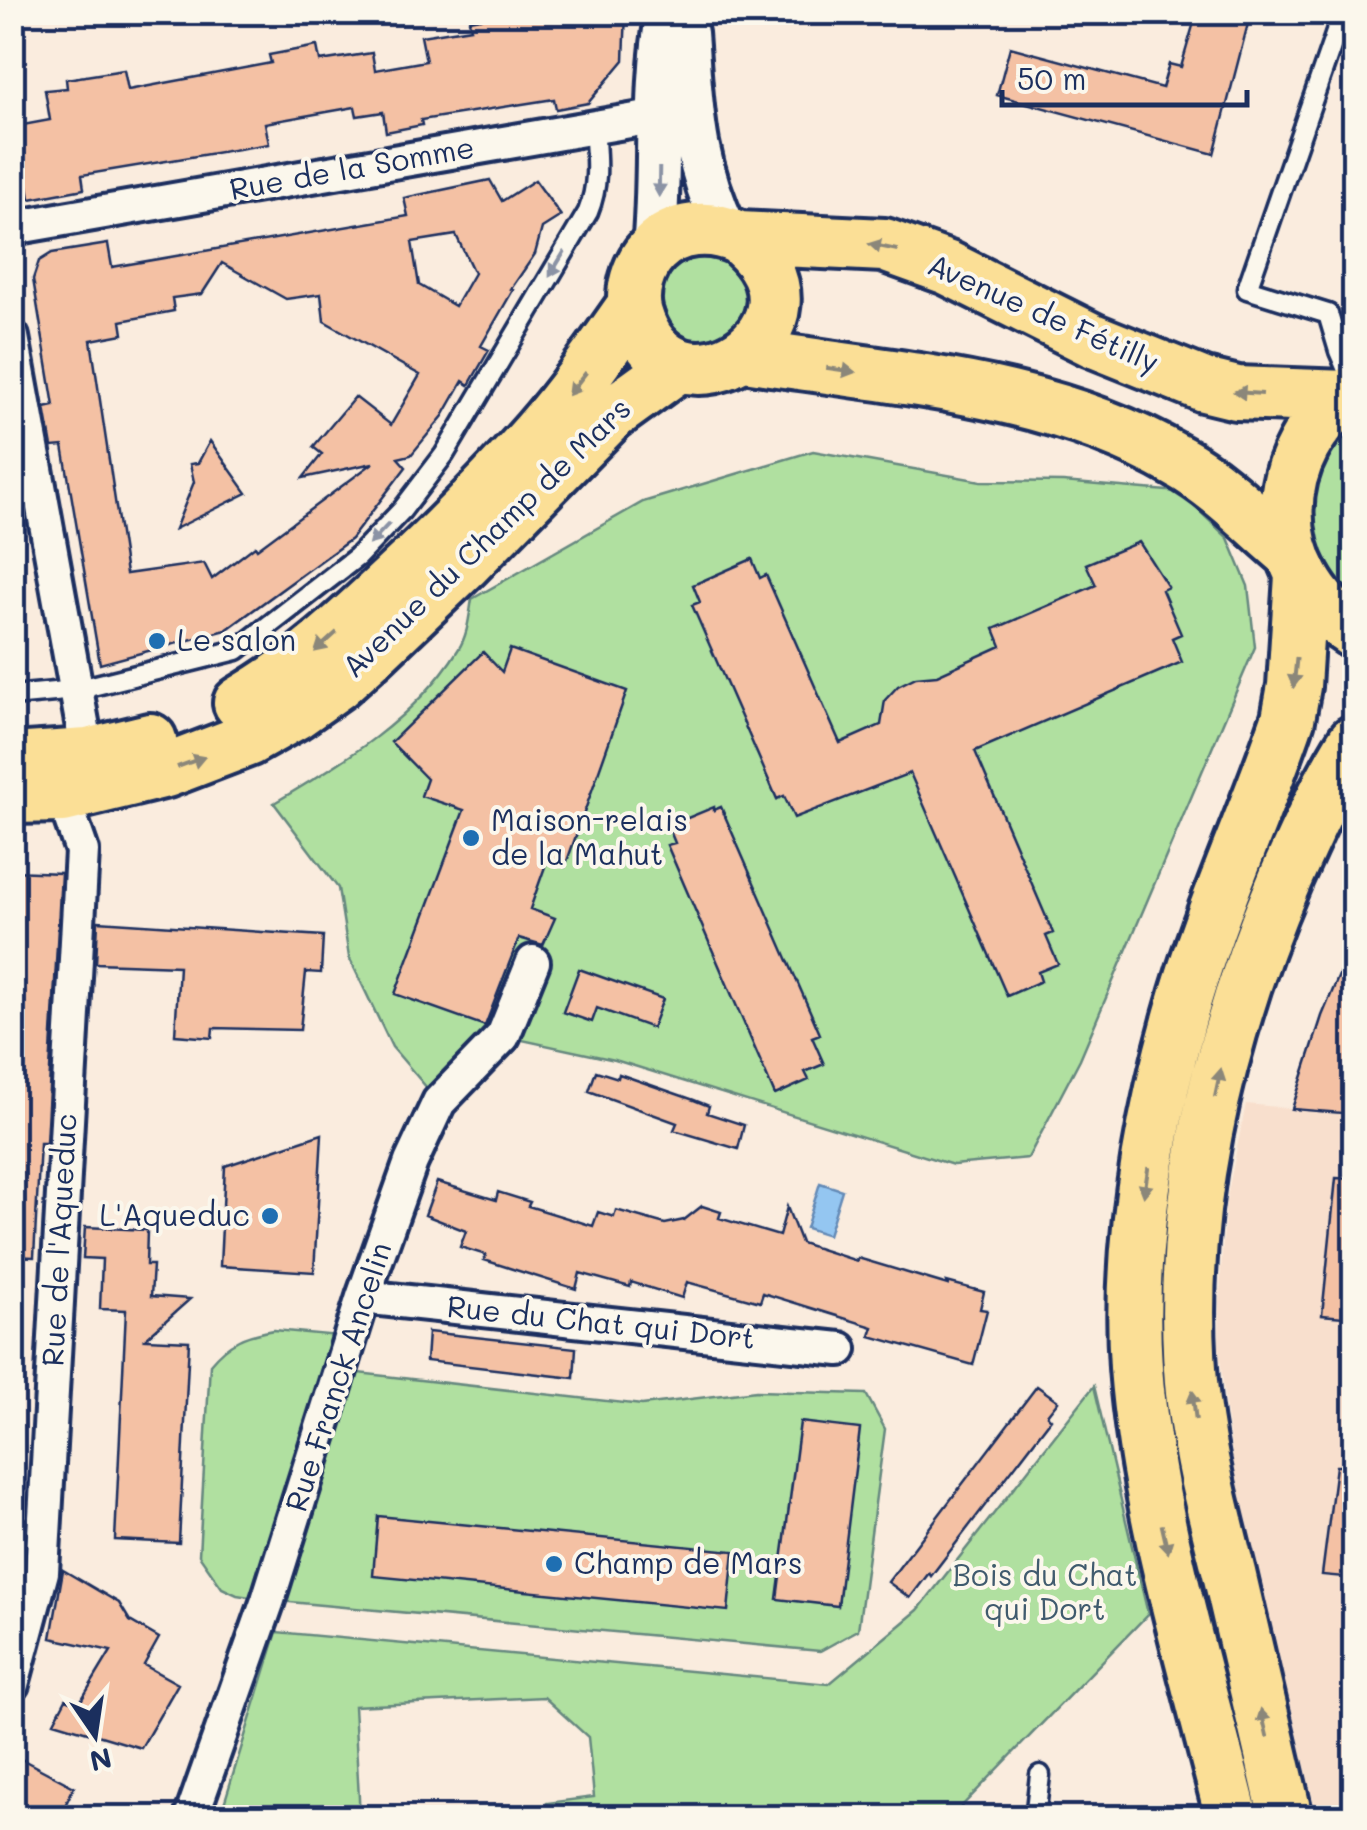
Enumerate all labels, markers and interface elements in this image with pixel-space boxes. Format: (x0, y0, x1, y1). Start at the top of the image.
scale bar (1002, 45, 1247, 107)
text: 50 m (1017, 58, 1087, 98)
street label: Rue de la Somme (226, 126, 477, 208)
one-way arrow (650, 166, 666, 198)
one-way arrow (867, 239, 898, 255)
street label: Avenue de Fétilly (922, 243, 1166, 381)
one-way arrow (549, 250, 566, 278)
one-way arrow (826, 363, 857, 379)
one-way arrow (567, 372, 588, 397)
one-way arrow (1232, 385, 1264, 401)
street label: Avenue du Champ de Mars (333, 388, 639, 685)
one-way arrow (368, 522, 391, 546)
place label: Le salon (177, 619, 296, 659)
marker: Le salon (146, 630, 168, 652)
one-way arrow (314, 631, 339, 653)
one-way arrow (1287, 658, 1303, 689)
one-way arrow (177, 754, 207, 769)
place label: Maison-relais de la Mahut (491, 799, 688, 873)
marker: Maison-relais de la Mahut (460, 827, 482, 849)
one-way arrow (1210, 1067, 1226, 1098)
street label: Rue de l'Aqueduc (31, 1112, 85, 1367)
one-way arrow (1138, 1167, 1153, 1199)
place label: L'Aqueduc (100, 1194, 250, 1234)
marker: L'Aqueduc (259, 1205, 281, 1227)
street label: Rue Franck Ancelin (275, 1237, 400, 1516)
street label: Rue du Chat qui Dort (445, 1285, 757, 1357)
one-way arrow (1186, 1389, 1202, 1421)
one-way arrow (1157, 1524, 1173, 1555)
place label: Champ de Mars (574, 1542, 802, 1582)
marker: Champ de Mars (543, 1553, 565, 1575)
park label: Bois du Chat qui Dort (952, 1554, 1138, 1628)
north arrow (45, 1685, 145, 1785)
one-way arrow (1256, 1707, 1271, 1738)
text: N (86, 1740, 115, 1780)

